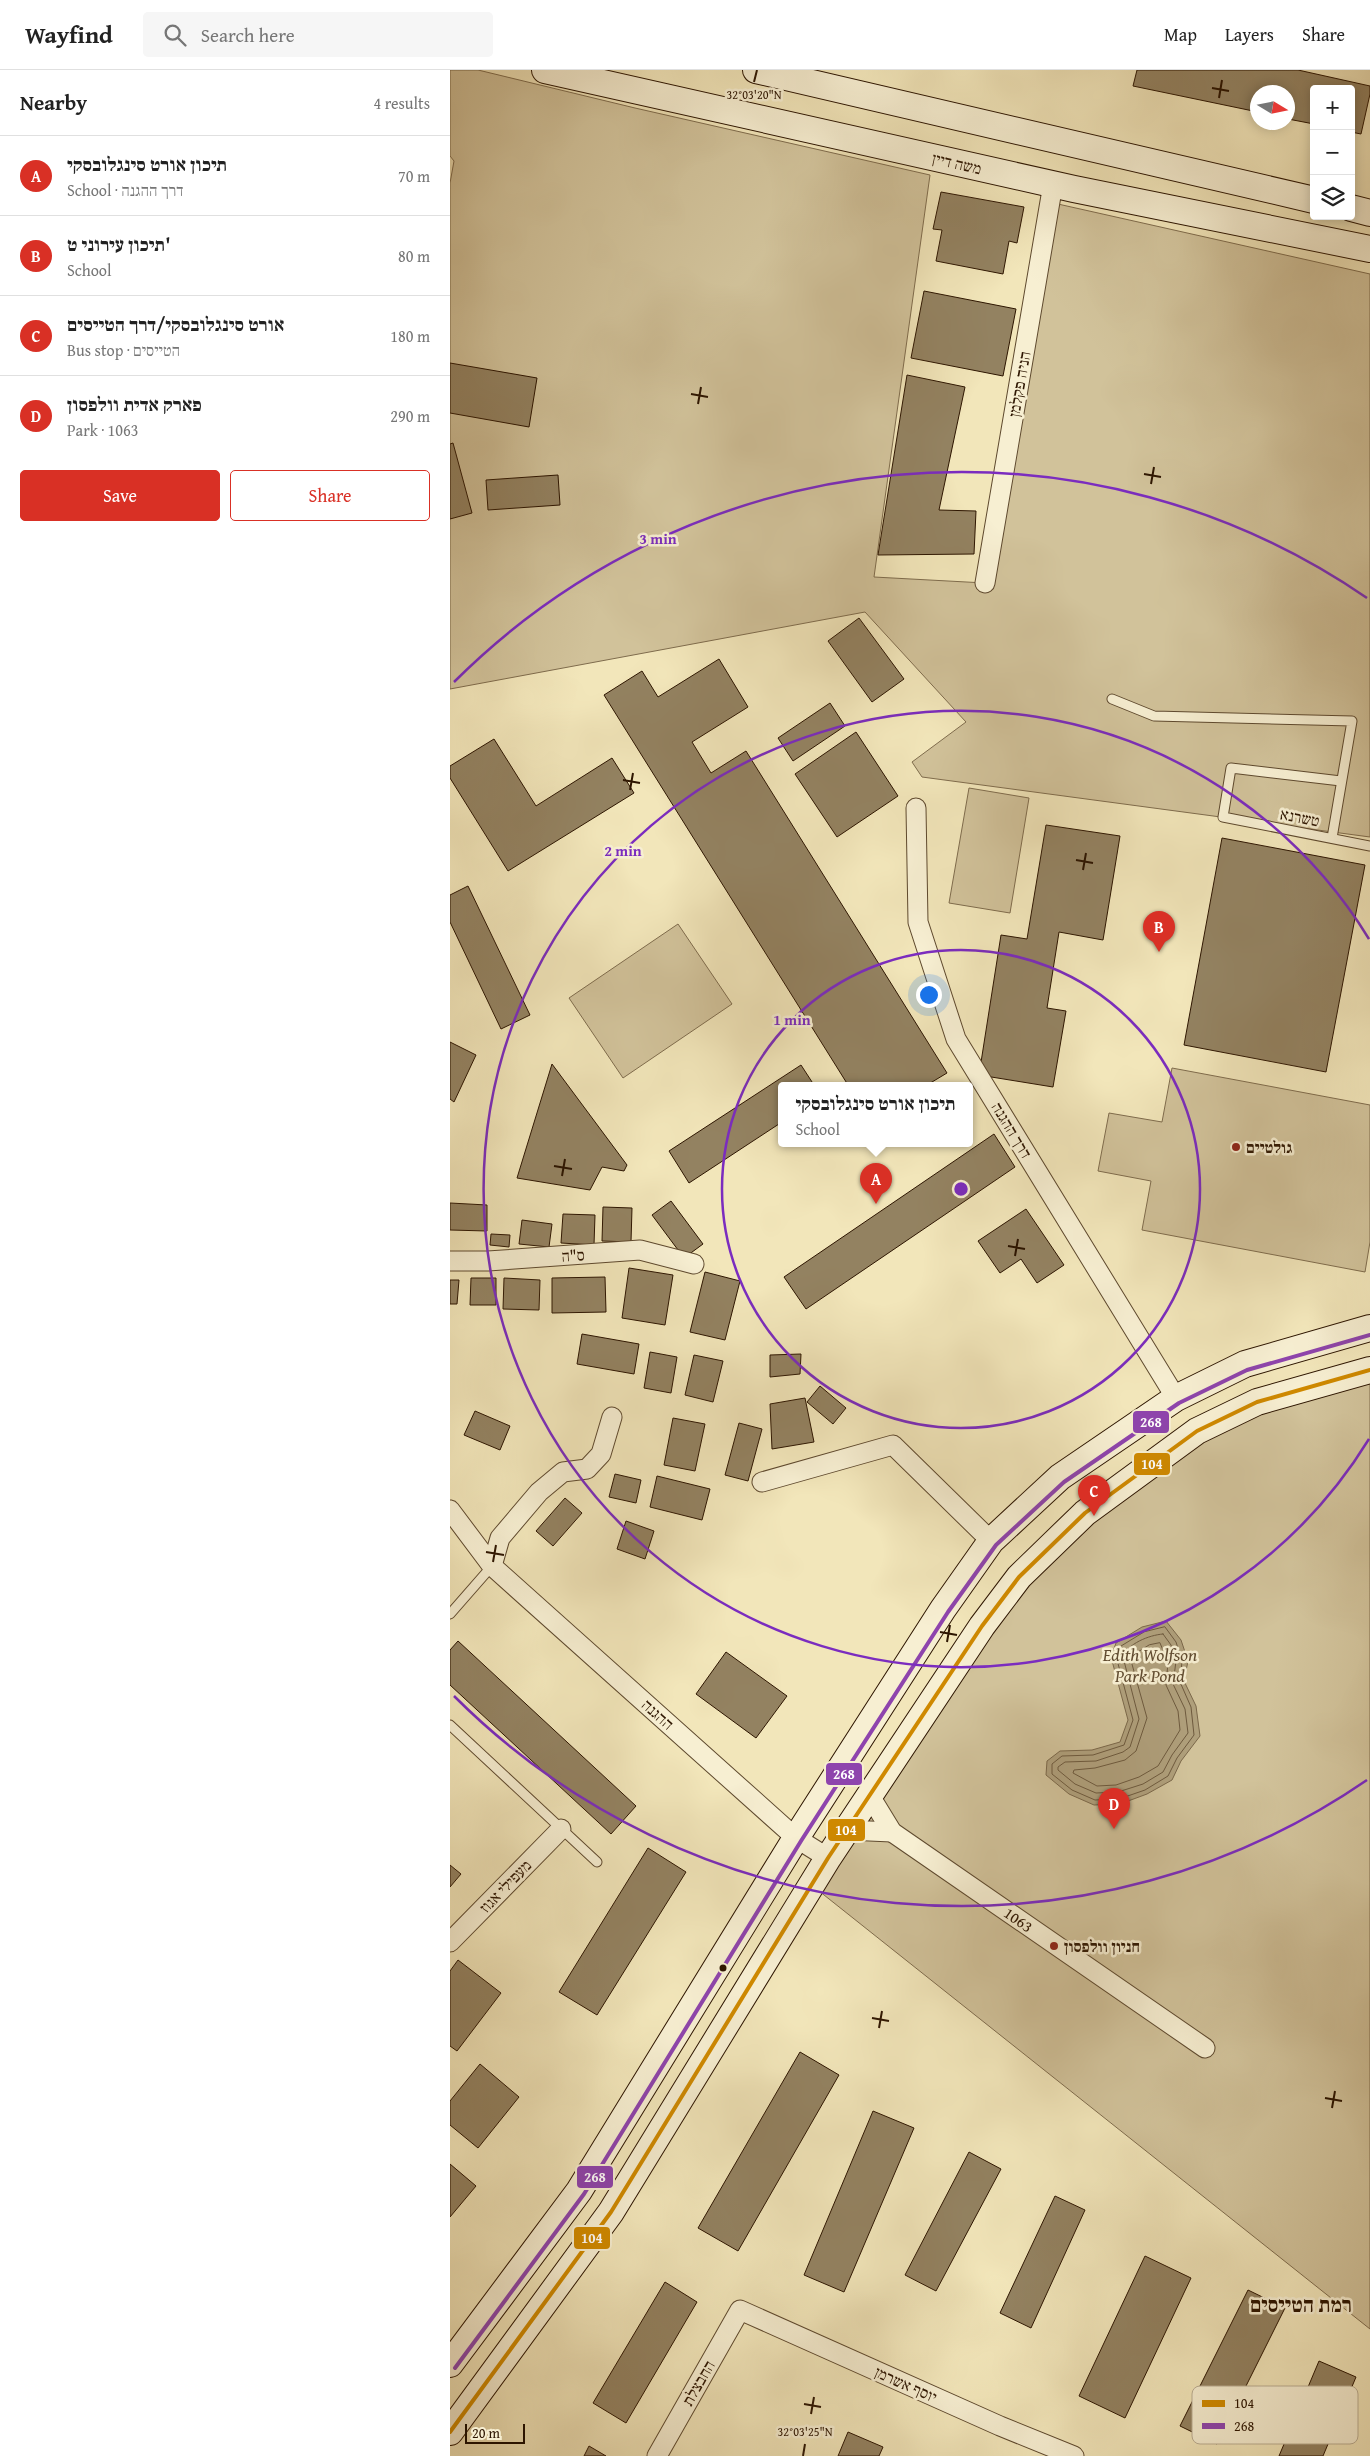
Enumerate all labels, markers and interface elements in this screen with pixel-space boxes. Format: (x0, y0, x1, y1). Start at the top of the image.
search box (143, 12, 493, 57)
text: Wayfind (25, 17, 113, 52)
icon: search (161, 21, 189, 49)
text: Search here (201, 21, 295, 49)
text: Map (1164, 21, 1197, 48)
text: Layers (1225, 21, 1274, 48)
text: Share (1302, 21, 1345, 48)
north arrow (1250, 85, 1295, 130)
map controls (1310, 85, 1355, 220)
button: + (1310, 85, 1355, 130)
text: 32°03'20"N (726, 86, 782, 103)
text: Nearby (20, 87, 87, 118)
text: 4 results (373, 91, 430, 115)
button: − (1310, 130, 1355, 175)
street label: משה דיין (930, 146, 984, 180)
text: תיכון אורט סינגלובסקי (67, 150, 227, 178)
text: A (31, 164, 41, 188)
text: 70 m (398, 164, 430, 188)
button: layers (1310, 175, 1355, 220)
text: School · דרך ההגנה (67, 178, 183, 202)
text: תיכון עירוני ט' (67, 230, 170, 258)
text: B (31, 244, 41, 268)
text: 80 m (398, 244, 430, 268)
text: School (67, 258, 111, 282)
text: אורט סינגלובסקי/דרך הטייסים (67, 310, 284, 338)
text: C (31, 324, 41, 348)
text: 180 m (390, 324, 430, 348)
text: Bus stop · הטייסים (67, 338, 180, 362)
street label: הניה פקלמן (1001, 349, 1037, 419)
text: פארק אדית וולפסון (67, 390, 202, 418)
text: D (31, 404, 41, 428)
text: 290 m (390, 404, 430, 428)
text: Park · 1063 (67, 418, 138, 442)
button: Save (20, 470, 220, 521)
button: Share (230, 470, 430, 521)
text: 3 min (639, 528, 677, 549)
street label: טשרנא (1278, 801, 1322, 833)
text: 2 min (604, 840, 642, 861)
pin: B (1143, 911, 1175, 952)
your location (916, 982, 942, 1008)
text: 1 min (773, 1009, 811, 1030)
popup (778, 1082, 973, 1147)
text: תיכון אורט סינגלובסקי (795, 1089, 956, 1117)
street label: דרך ההגנה (986, 1097, 1038, 1163)
text: School (795, 1117, 840, 1141)
place label: גולטיים (1246, 1135, 1292, 1159)
marker: גולטיים (1230, 1141, 1242, 1153)
pin: A (860, 1163, 892, 1204)
centre of rings (952, 1180, 970, 1198)
street label: ס"ה (560, 1242, 586, 1268)
line badge: 268 (1132, 1410, 1170, 1434)
text: 268 (1140, 1412, 1162, 1432)
line badge: 104 (1133, 1452, 1171, 1476)
text: 104 (1141, 1454, 1163, 1474)
pin: C (1078, 1475, 1110, 1516)
water label: Edith Wolfson Park Pond (1102, 1641, 1197, 1689)
street label: ההגנה (637, 1693, 679, 1735)
line badge: 268 (825, 1762, 863, 1786)
text: 268 (833, 1764, 855, 1784)
pin: D (1098, 1788, 1130, 1829)
line badge: 104 (827, 1818, 866, 1842)
text: 104 (835, 1820, 857, 1840)
street label: מעפילי אגוז (473, 1854, 537, 1918)
street label: 1063 (999, 1901, 1038, 1938)
place label: חניון וולפסון (1064, 1934, 1140, 1958)
marker: חניון וולפסון (1048, 1940, 1060, 1952)
unlabelled marker (718, 1963, 728, 1973)
line badge: 268 (576, 2165, 614, 2189)
text: 268 (584, 2167, 606, 2187)
line badge: 104 (573, 2226, 611, 2250)
text: 104 (581, 2228, 603, 2248)
district label: רמת הטייסים (1250, 2289, 1352, 2320)
street label: החבצלת (675, 2356, 721, 2410)
street label: יוסף אשרמן (871, 2360, 941, 2408)
legend (1192, 2386, 1358, 2444)
text: 104 (1234, 2393, 1254, 2413)
text: 268 (1234, 2416, 1254, 2436)
scale bar (465, 2421, 525, 2444)
text: 20 m (472, 2423, 500, 2443)
text: 32°03'25"N (777, 2423, 833, 2440)

